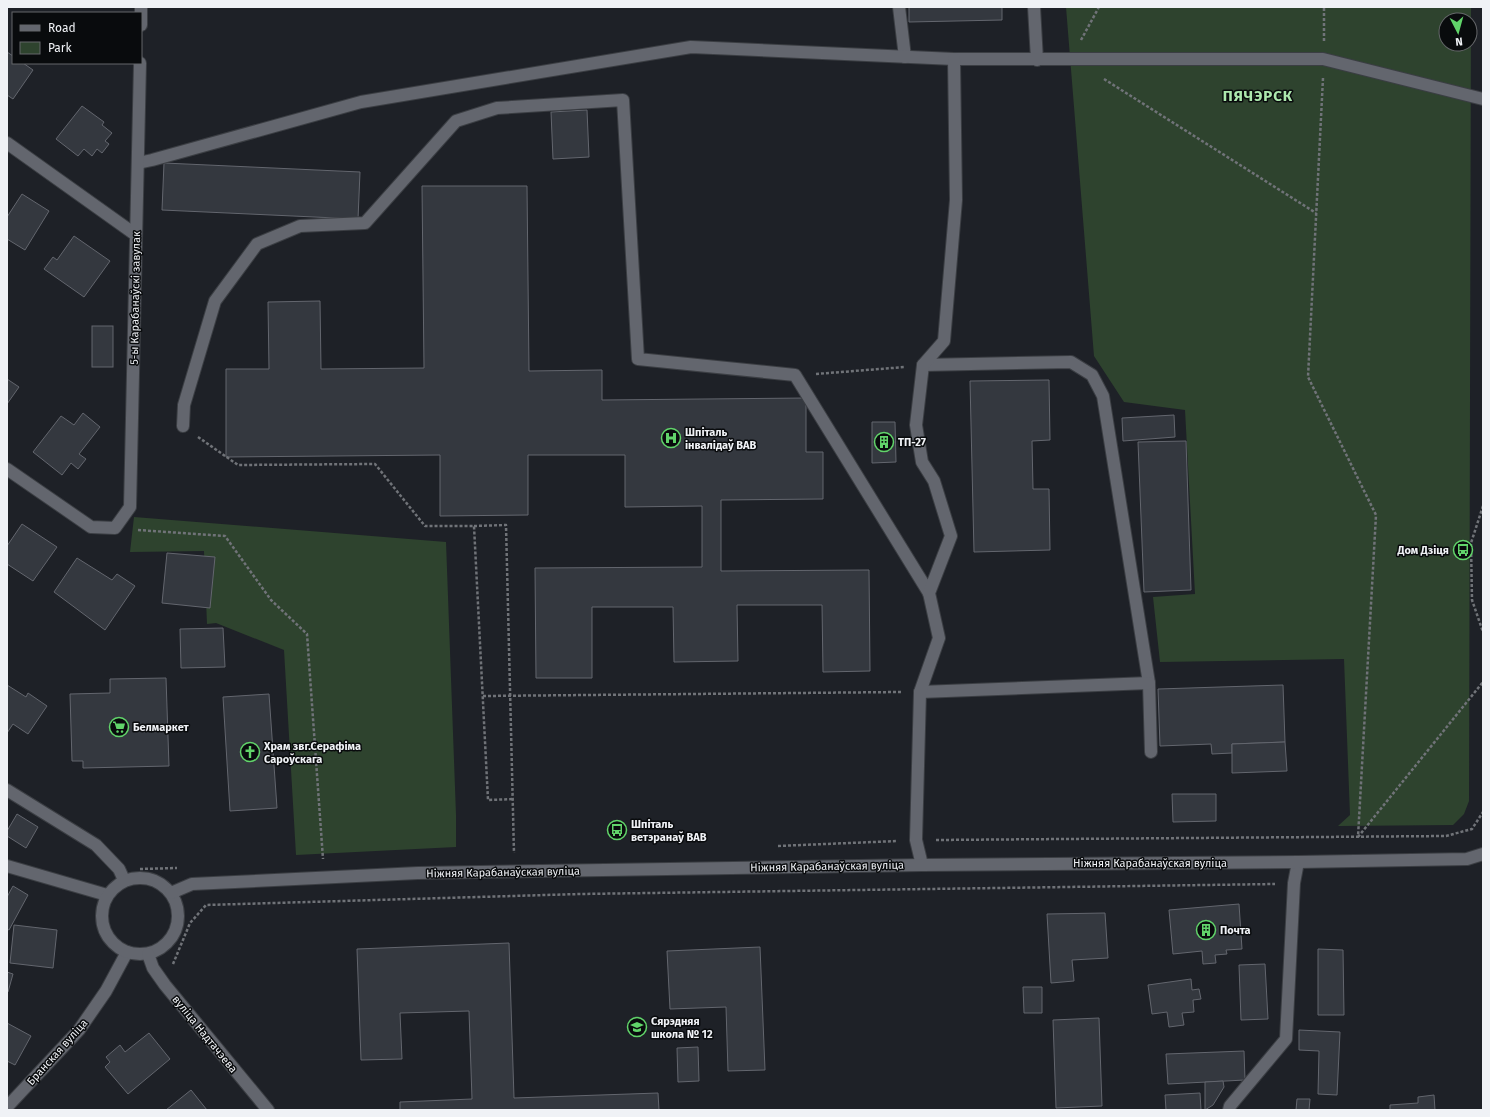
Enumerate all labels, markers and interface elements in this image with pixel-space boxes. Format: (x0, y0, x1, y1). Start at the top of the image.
legend (12, 12, 142, 64)
north arrow (1438, 12, 1478, 52)
text: Road (48, 21, 76, 35)
text: N (1455, 35, 1463, 48)
text: Park (48, 41, 72, 55)
district label: ПЯЧЭРСК (1223, 87, 1293, 105)
street label: 5-ы Карабанаўскі завулак (128, 231, 143, 365)
place label: Шпіталь інвалідаў ВАВ (685, 426, 756, 452)
hospital icon: Шпіталь інвалідаў ВАВ (660, 427, 682, 449)
building icon: ТП-27 (873, 431, 895, 453)
place label: ТП-27 (898, 436, 926, 449)
bus stop icon: Дом Дзіця (1452, 539, 1474, 561)
place label: Дом Дзіця (1396, 544, 1449, 557)
supermarket icon: Белмаркет (108, 716, 130, 738)
place label: Белмаркет (133, 721, 189, 734)
place label: Храм звг.Серафіма Сароўскага (263, 740, 361, 766)
church icon: Храм звг.Серафіма Сароўскага (239, 741, 261, 763)
place label: Шпіталь ветэранаў ВАВ (631, 818, 707, 844)
bus stop icon: Шпіталь ветэранаў ВАВ (606, 819, 628, 841)
street label: Ніжняя Карабанаўская вуліца (1073, 857, 1227, 870)
street label: Ніжняя Карабанаўская вуліца (750, 859, 904, 874)
street label: Ніжняя Карабанаўская вуліца (426, 865, 580, 880)
building icon: Почта (1195, 919, 1217, 941)
place label: Почта (1220, 924, 1251, 937)
street label: вуліца Надтачэева (169, 993, 240, 1076)
place label: Сярэдняя школа № 12 (651, 1015, 713, 1041)
school or university icon: Сярэдняя школа № 12 (626, 1016, 648, 1038)
street label: Бранская вуліца (24, 1017, 90, 1088)

